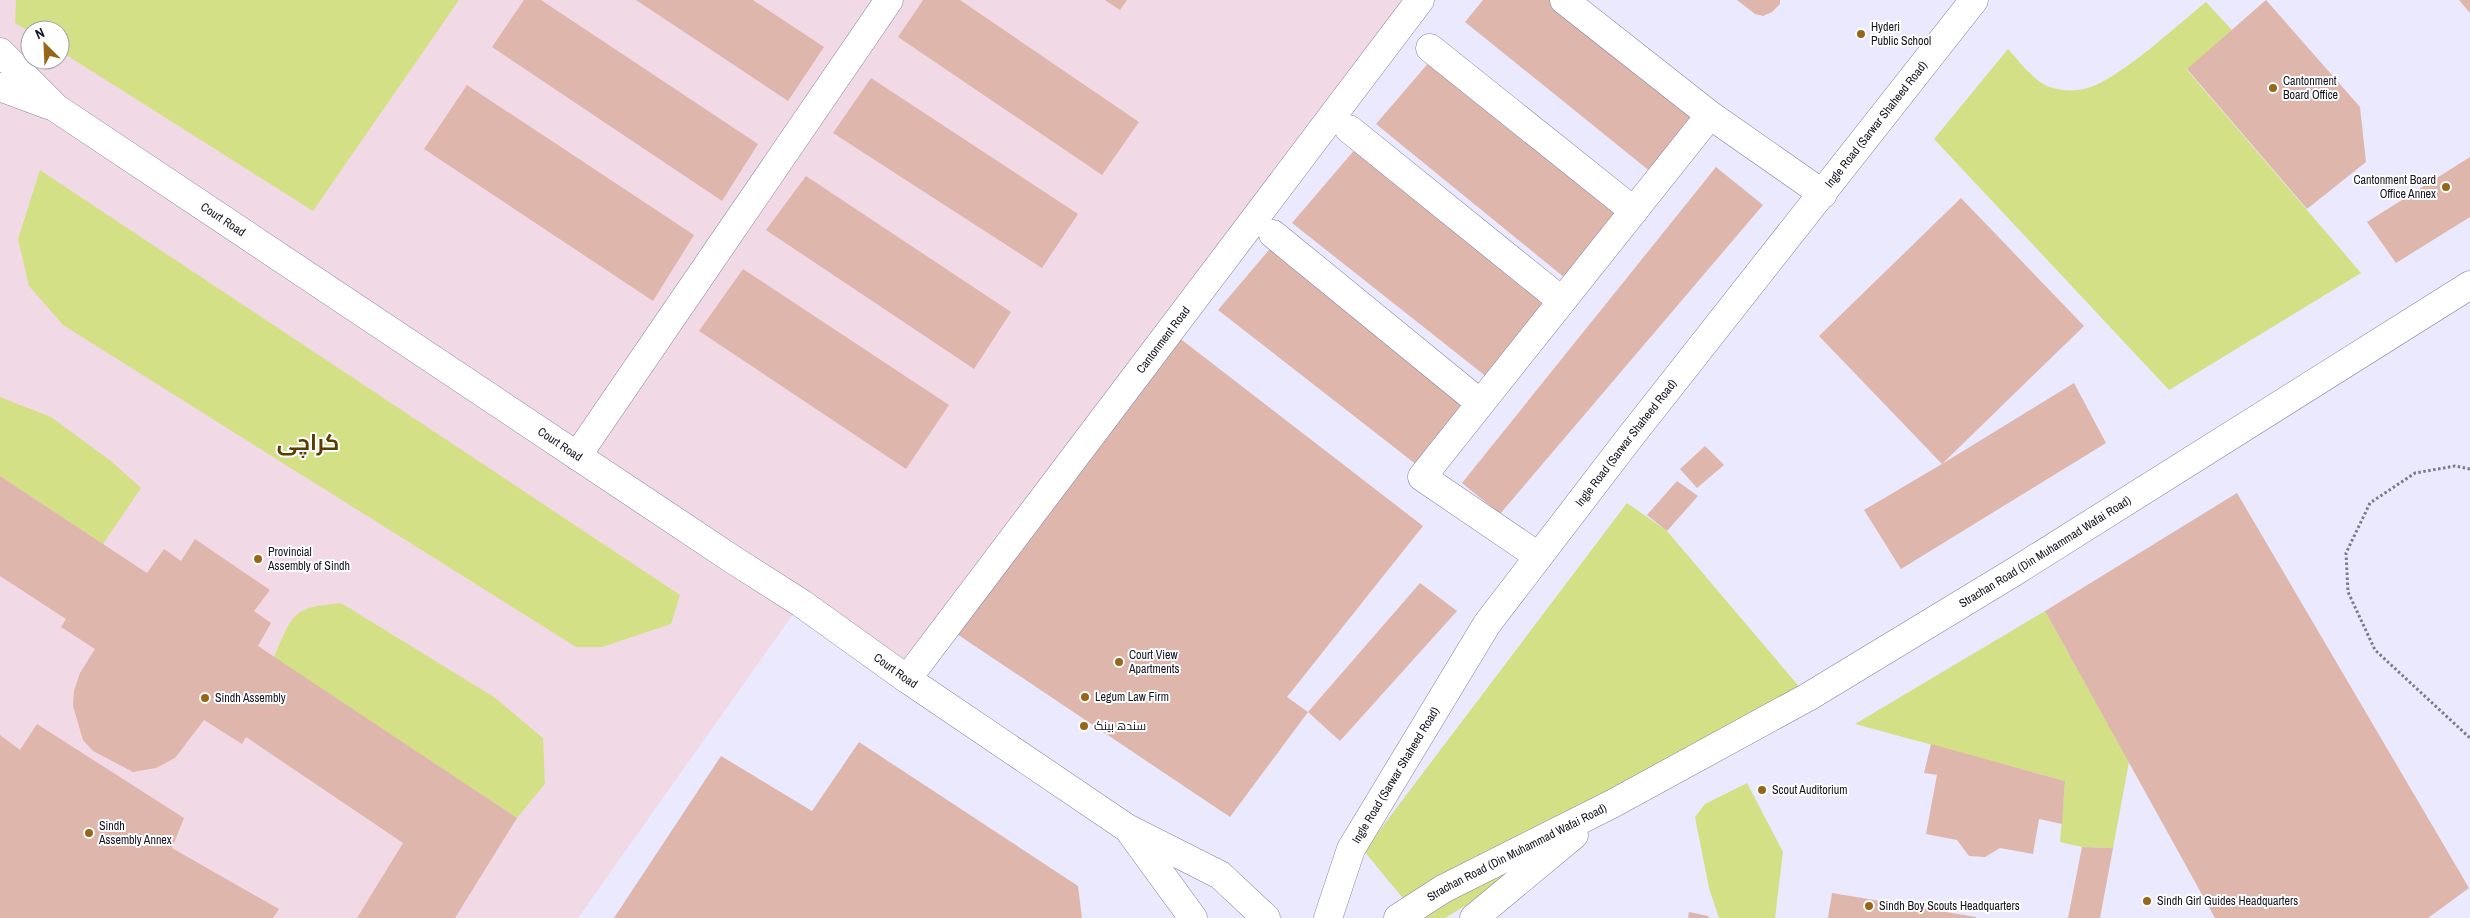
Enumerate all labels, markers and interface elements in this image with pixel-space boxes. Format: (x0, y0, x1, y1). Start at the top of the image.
place label: Hyderi Public School (1871, 19, 1931, 49)
north arrow (20, 20, 70, 70)
text: N (32, 23, 47, 43)
marker: Hyderi Public School (1855, 28, 1867, 40)
street label: Ingle Road (Sarwar Shaheed Road) (1821, 58, 1931, 191)
place label: Cantonment Board Office (2283, 73, 2338, 103)
marker: Cantonment Board Office (2267, 82, 2279, 94)
place label: Cantonment Board Office Annex (2353, 172, 2436, 202)
marker: Cantonment Board Office Annex (2440, 181, 2452, 193)
street label: Court Road (198, 199, 248, 240)
street label: Cantonment Road (1133, 303, 1194, 377)
street label: Ingle Road (Sarwar Shaheed Road) (1572, 376, 1680, 510)
street label: Court Road (535, 424, 585, 465)
district label: کراچی (277, 427, 339, 458)
street label: Strachan Road (Din Muhammad Wafai Road) (1956, 492, 2134, 611)
place label: Provincial Assembly of Sindh (267, 544, 350, 574)
marker: Provincial Assembly of Sindh (252, 553, 264, 565)
place label: Court View Apartments (1128, 647, 1179, 677)
street label: Court Road (870, 650, 921, 692)
marker: Court View Apartments (1113, 656, 1125, 668)
place label: Legum Law Firm (1095, 689, 1169, 705)
place label: Sindh Assembly (215, 690, 286, 706)
marker: Legum Law Firm (1079, 691, 1091, 703)
marker: Sindh Assembly (199, 692, 211, 704)
street label: Ingle Road (Sarwar Shaheed Road) (1348, 704, 1443, 846)
place label: سندھ بینک (1094, 718, 1146, 734)
marker: سندھ بینک (1078, 720, 1090, 732)
place label: Scout Auditorium (1772, 782, 1848, 798)
marker: Scout Auditorium (1756, 784, 1768, 796)
street label: Strachan Road (Din Muhammad Wafai Road) (1424, 800, 1609, 905)
place label: Sindh Assembly Annex (98, 818, 172, 848)
marker: Sindh Assembly Annex (83, 827, 95, 839)
place label: Sindh Girl Guides Headquarters (2157, 893, 2298, 909)
marker: Sindh Girl Guides Headquarters (2141, 895, 2153, 907)
place label: Sindh Boy Scouts Headquarters (1879, 898, 2020, 914)
marker: Sindh Boy Scouts Headquarters (1863, 900, 1875, 912)

